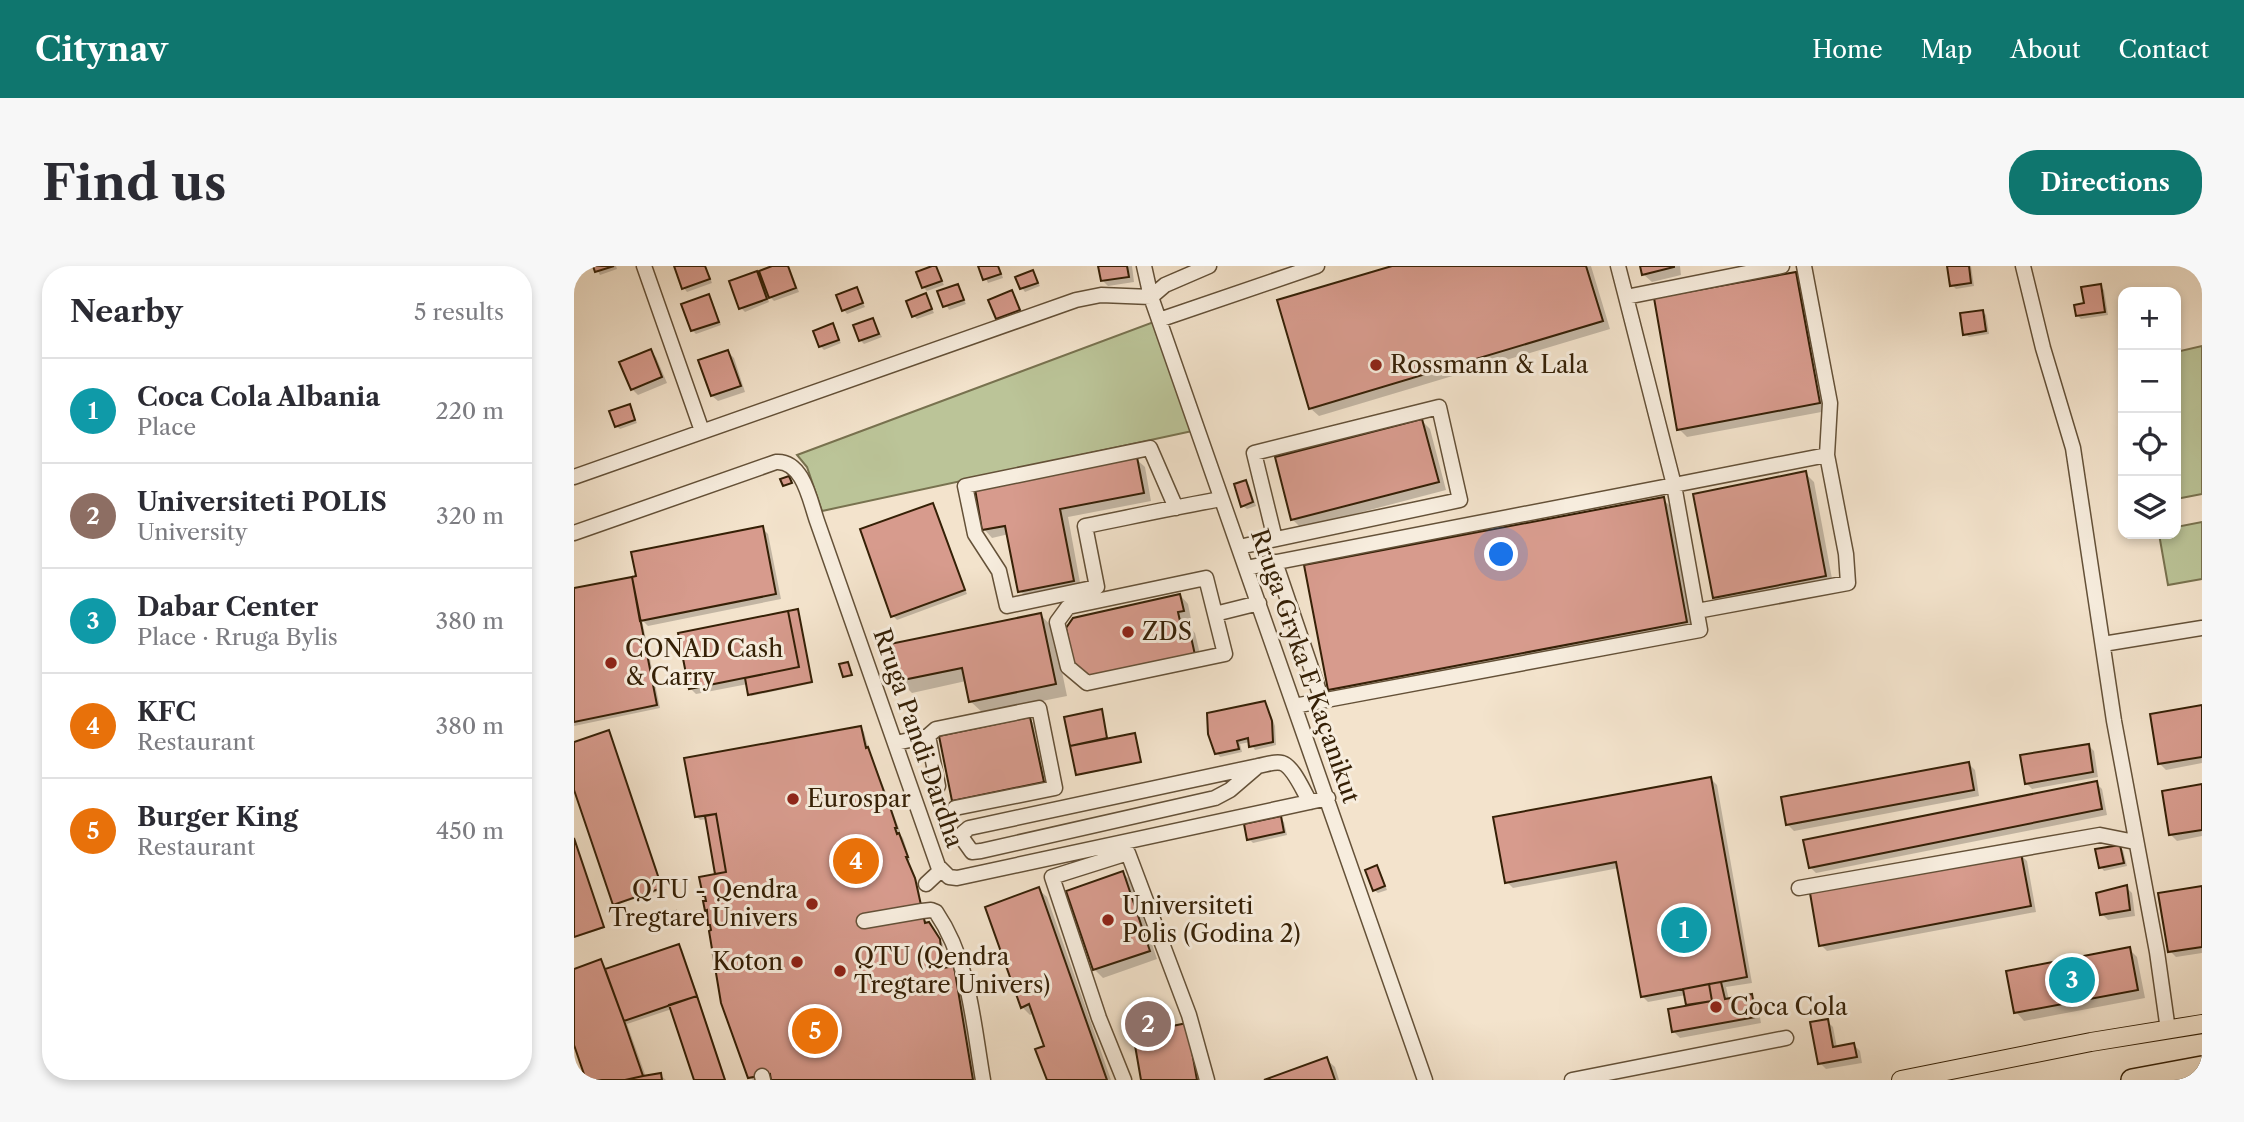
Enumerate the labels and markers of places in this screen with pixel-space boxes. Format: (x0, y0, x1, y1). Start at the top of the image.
place label: Rossmann & Lala (1390, 350, 1589, 379)
marker: Rossmann & Lala (1368, 357, 1384, 373)
place label: ZDS (1142, 617, 1192, 646)
marker: ZDS (1120, 624, 1136, 640)
place label: CONAD Cash & Carry (625, 634, 783, 691)
marker: CONAD Cash & Carry (603, 655, 619, 671)
place label: Eurospar (807, 784, 911, 813)
marker: Eurospar (785, 791, 801, 807)
pin: 4 (833, 835, 879, 887)
place label: QTU - Qendra Tregtare Univers (609, 875, 798, 932)
place label: Universiteti Polis (Godina 2) (1122, 891, 1301, 948)
marker: QTU - Qendra Tregtare Univers (804, 896, 820, 912)
pin: 1 (1661, 904, 1707, 956)
marker: Universiteti Polis (Godina 2) (1100, 912, 1116, 928)
place label: QTU (Qendra Tregtare Univers) (854, 942, 1050, 999)
place label: Koton (712, 947, 783, 976)
marker: Koton (789, 954, 805, 970)
pin: 3 (2049, 954, 2095, 1006)
marker: QTU (Qendra Tregtare Univers) (832, 963, 848, 979)
place label: Coca Cola (1730, 992, 1848, 1021)
pin: 2 (1125, 998, 1171, 1050)
marker: Coca Cola (1708, 999, 1724, 1015)
pin: 5 (792, 1005, 838, 1057)

